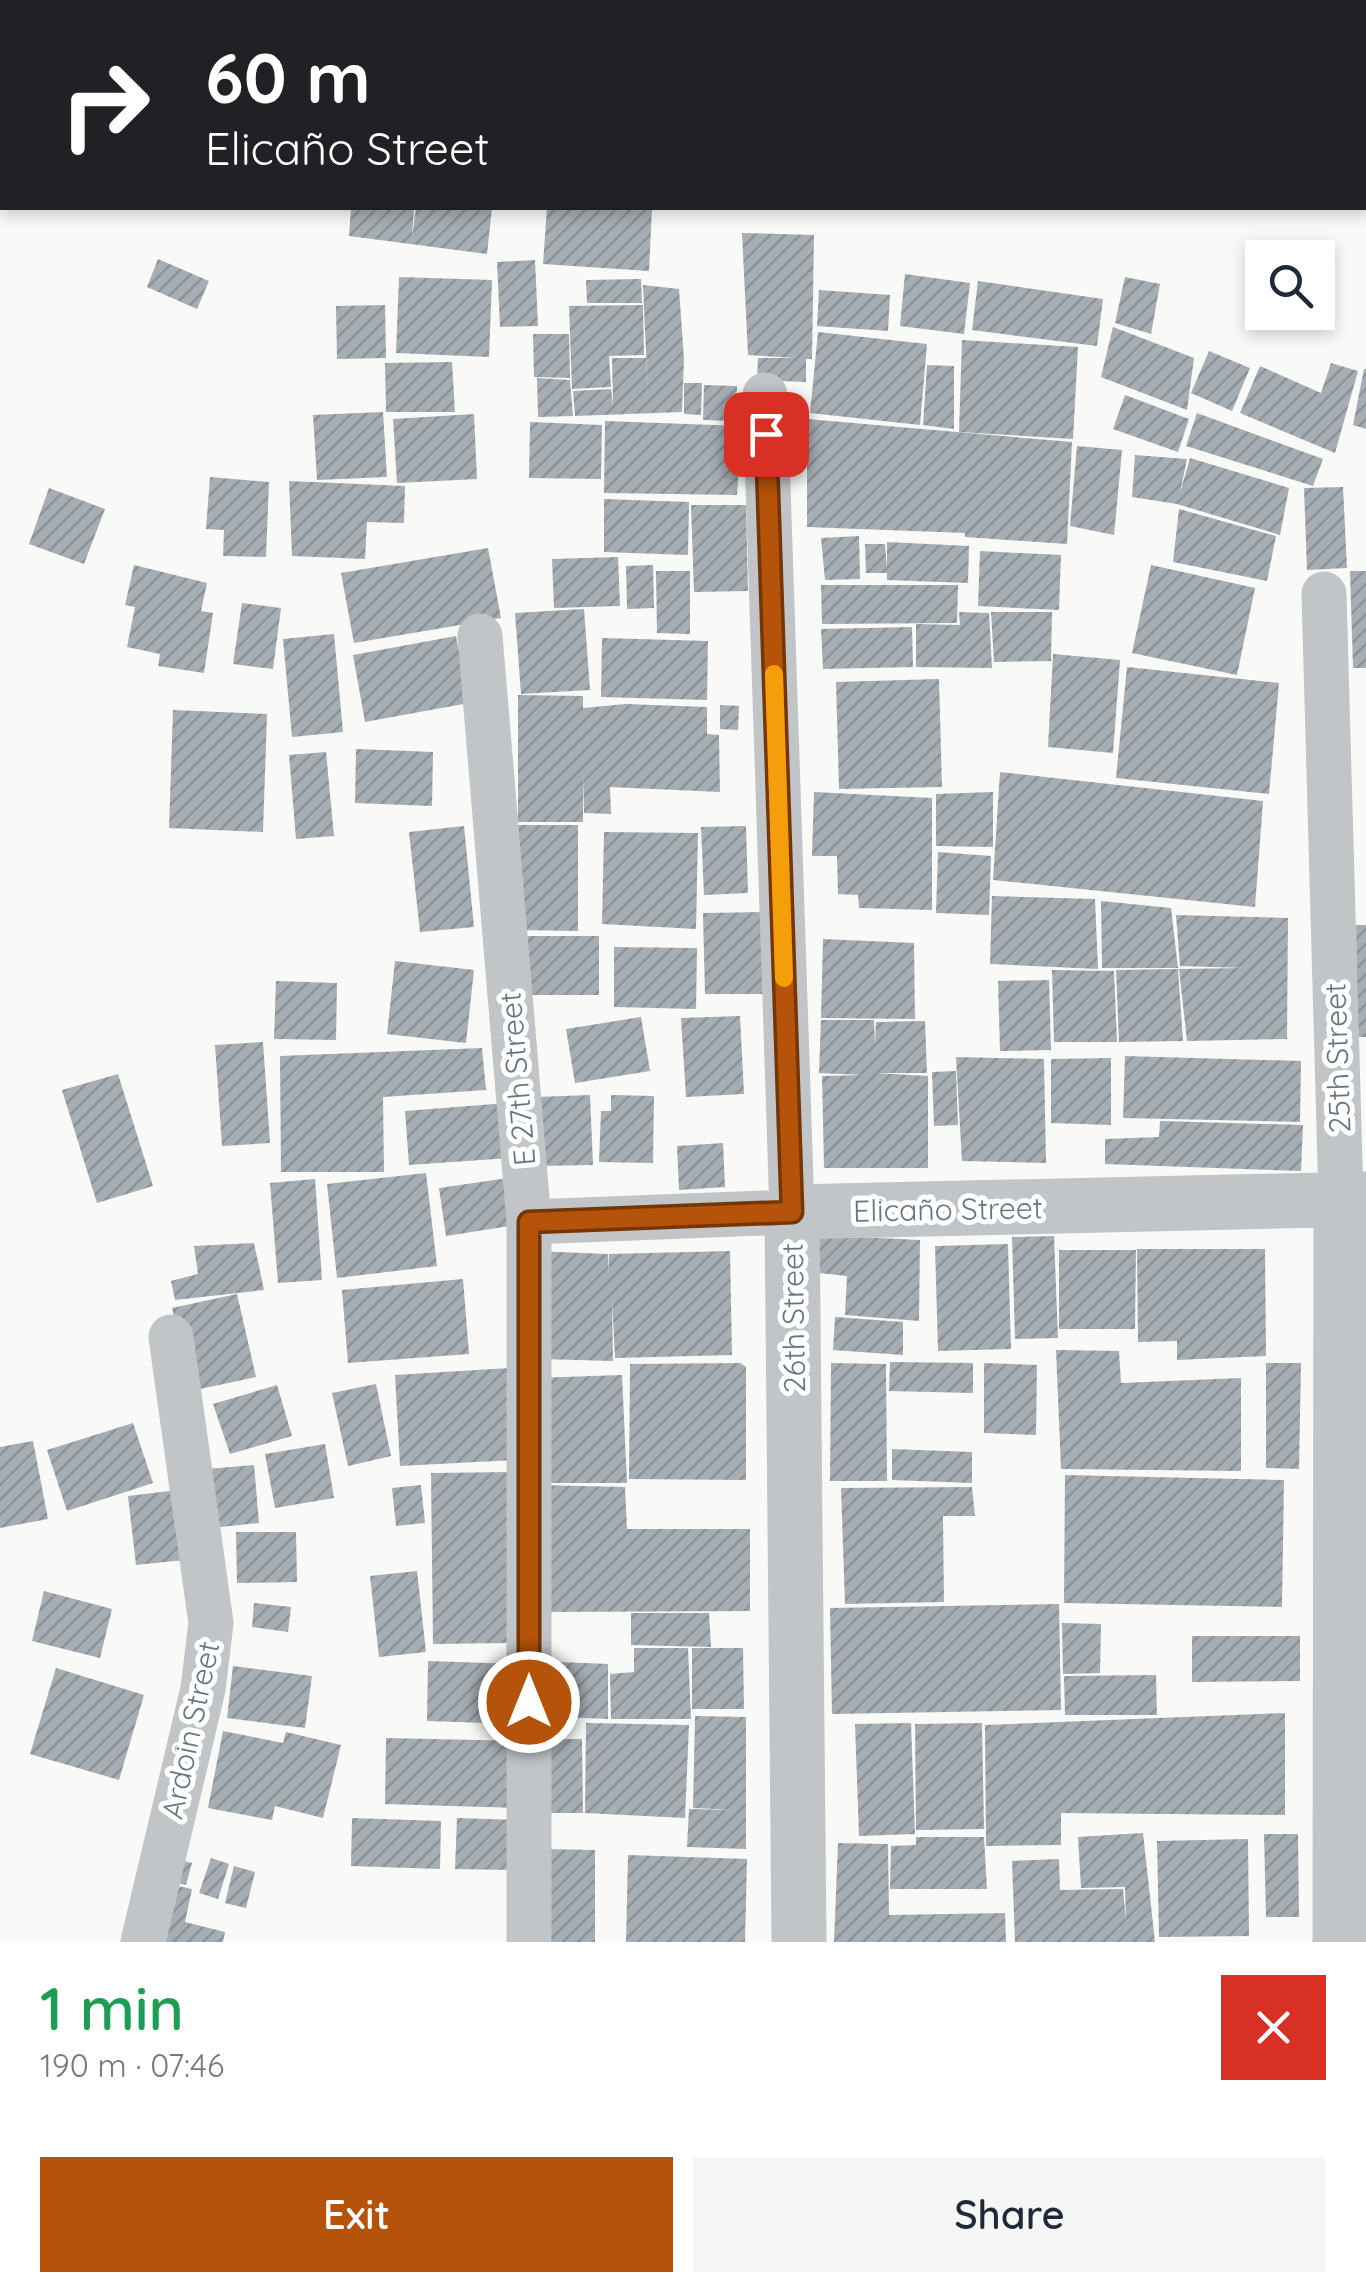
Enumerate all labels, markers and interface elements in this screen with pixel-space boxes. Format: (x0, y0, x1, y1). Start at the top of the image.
text: 60 m (205, 33, 371, 121)
icon: right (40, 40, 170, 170)
text: Elicaño Street (205, 120, 490, 176)
map controls (1245, 240, 1335, 330)
button: search (1245, 240, 1335, 330)
pin (724, 392, 809, 477)
icon: arrive (739, 407, 794, 462)
street label: 25th Street (1315, 982, 1359, 1134)
street label: E 27th Street (490, 991, 544, 1167)
street label: Elicaño Street (853, 1188, 1043, 1230)
street label: 26th Street (773, 1243, 813, 1393)
street label: Ardoin Street (153, 1638, 227, 1822)
position arrow (477, 1650, 581, 1754)
text: 1 min (40, 1970, 184, 2045)
button: close (1221, 1975, 1326, 2080)
text: 190 m · 07:46 (40, 2045, 224, 2085)
button: Exit (40, 2157, 673, 2272)
button: Share (693, 2157, 1326, 2272)

